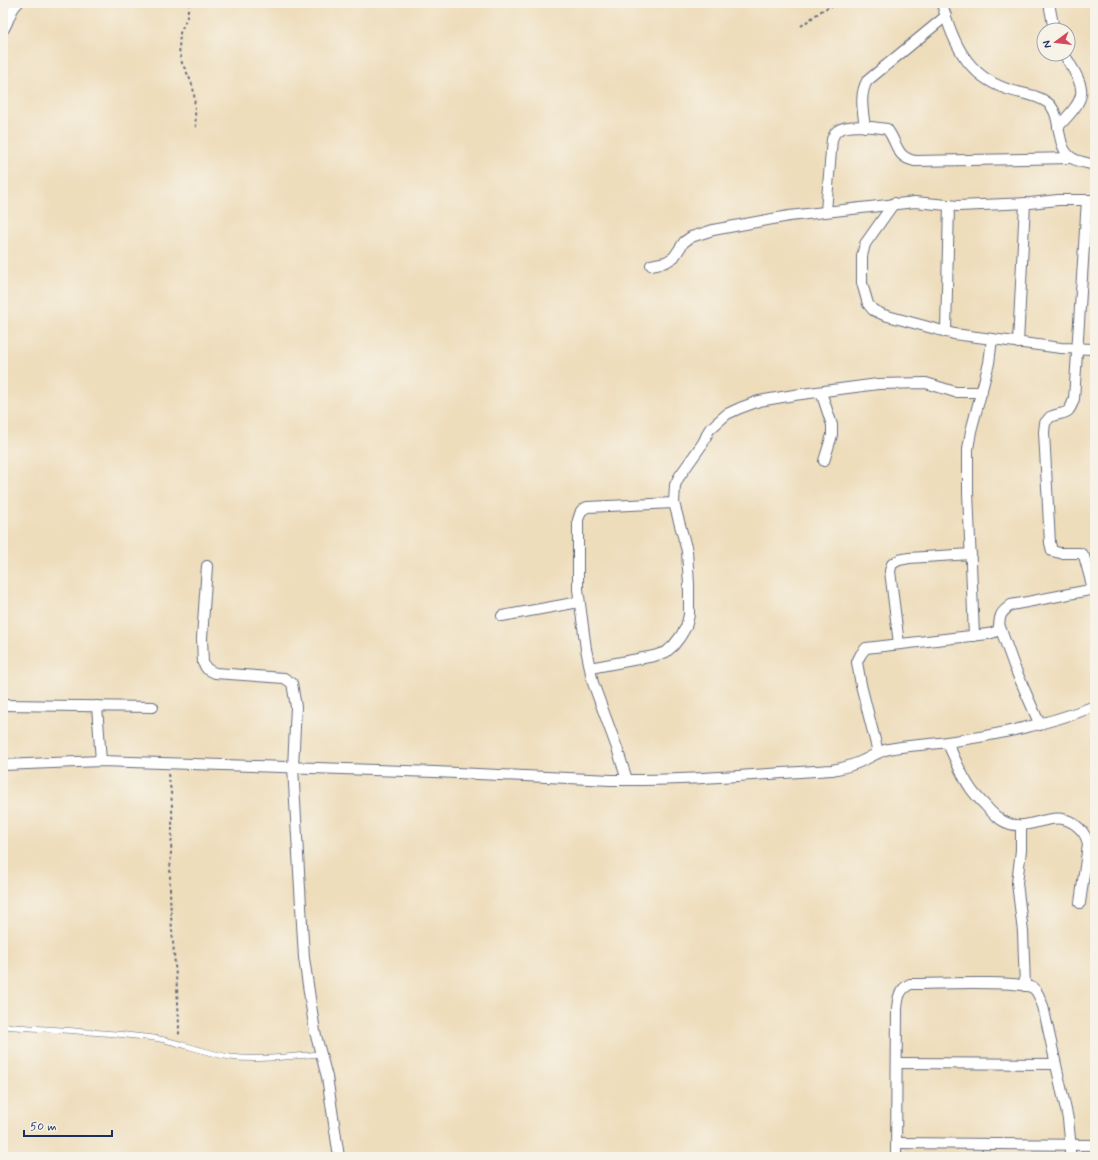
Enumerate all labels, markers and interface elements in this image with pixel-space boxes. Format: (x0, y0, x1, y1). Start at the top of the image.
north arrow (1036, 22, 1076, 62)
text: N (1040, 39, 1055, 50)
scale bar (24, 1112, 112, 1138)
text: 50 m (30, 1119, 57, 1135)

